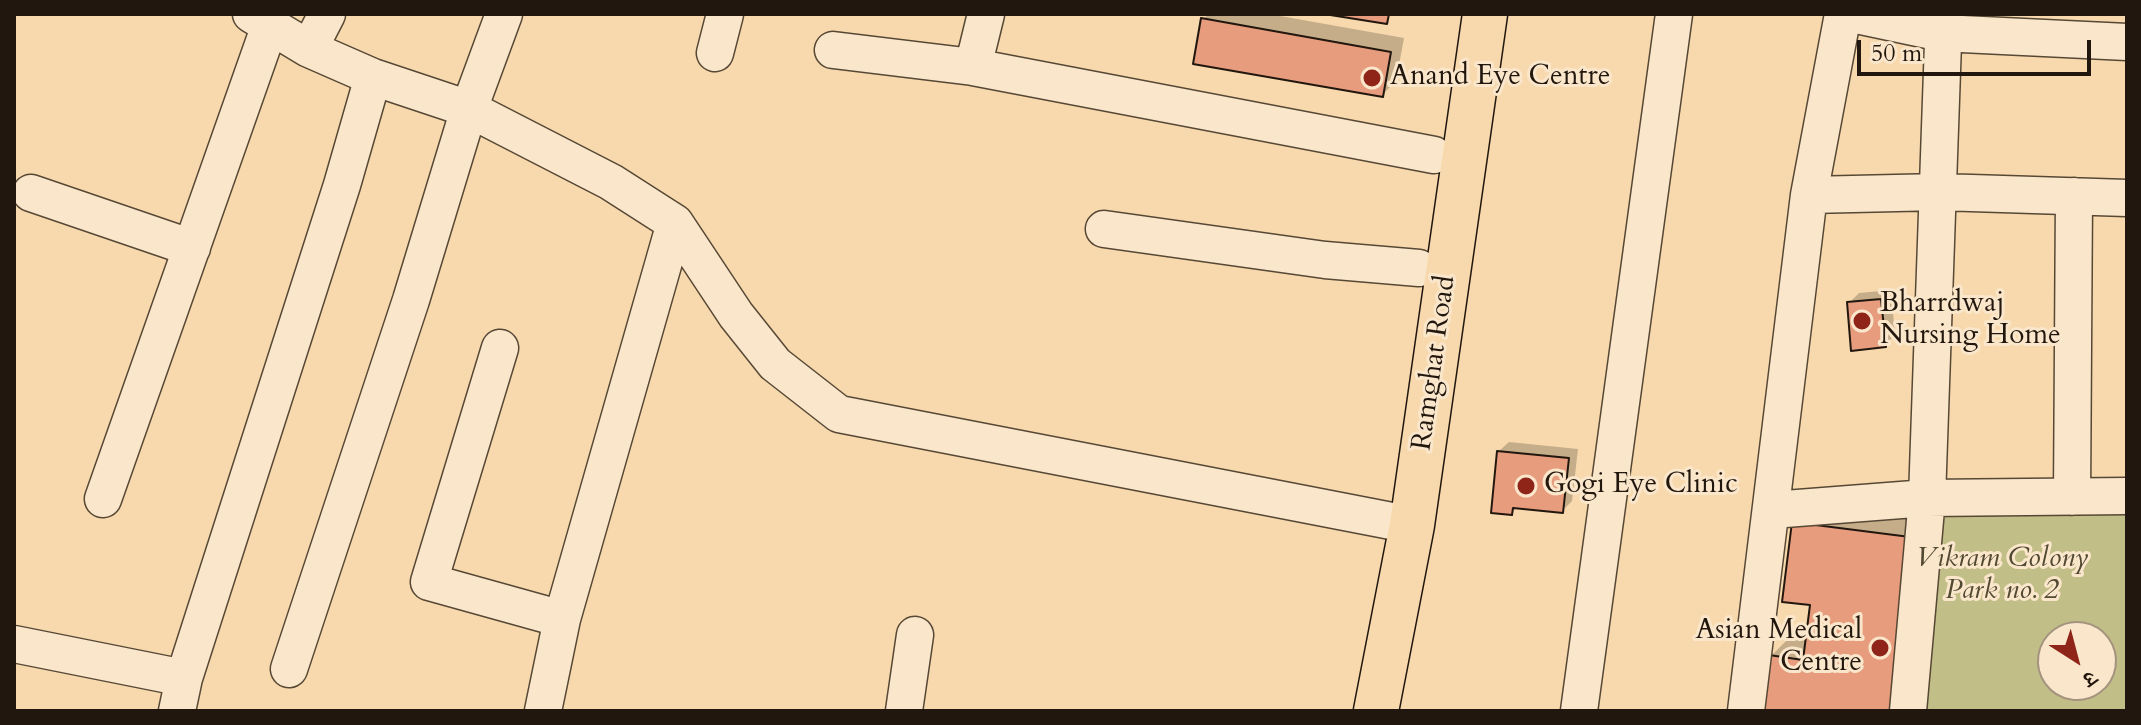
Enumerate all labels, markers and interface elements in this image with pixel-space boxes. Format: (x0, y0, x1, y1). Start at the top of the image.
scale bar (1861, 24, 2095, 74)
text: 50 m (1871, 37, 1922, 70)
place label: Anand Eye Centre (1390, 61, 1610, 95)
marker: Anand Eye Centre (1361, 67, 1383, 89)
street label: Ramghat Road (1406, 273, 1464, 453)
place label: Bharrdwaj Nursing Home (1880, 288, 2061, 354)
marker: Bharrdwaj Nursing Home (1851, 310, 1873, 332)
place label: Gogi Eye Clinic (1544, 469, 1738, 503)
marker: Gogi Eye Clinic (1515, 475, 1537, 497)
park label: Vikram Colony Park no. 2 (1916, 543, 2088, 609)
place label: Asian Medical Centre (1695, 615, 1862, 681)
north arrow (2037, 621, 2117, 701)
marker: Asian Medical Centre (1869, 637, 1891, 659)
text: उ (2077, 663, 2103, 694)

